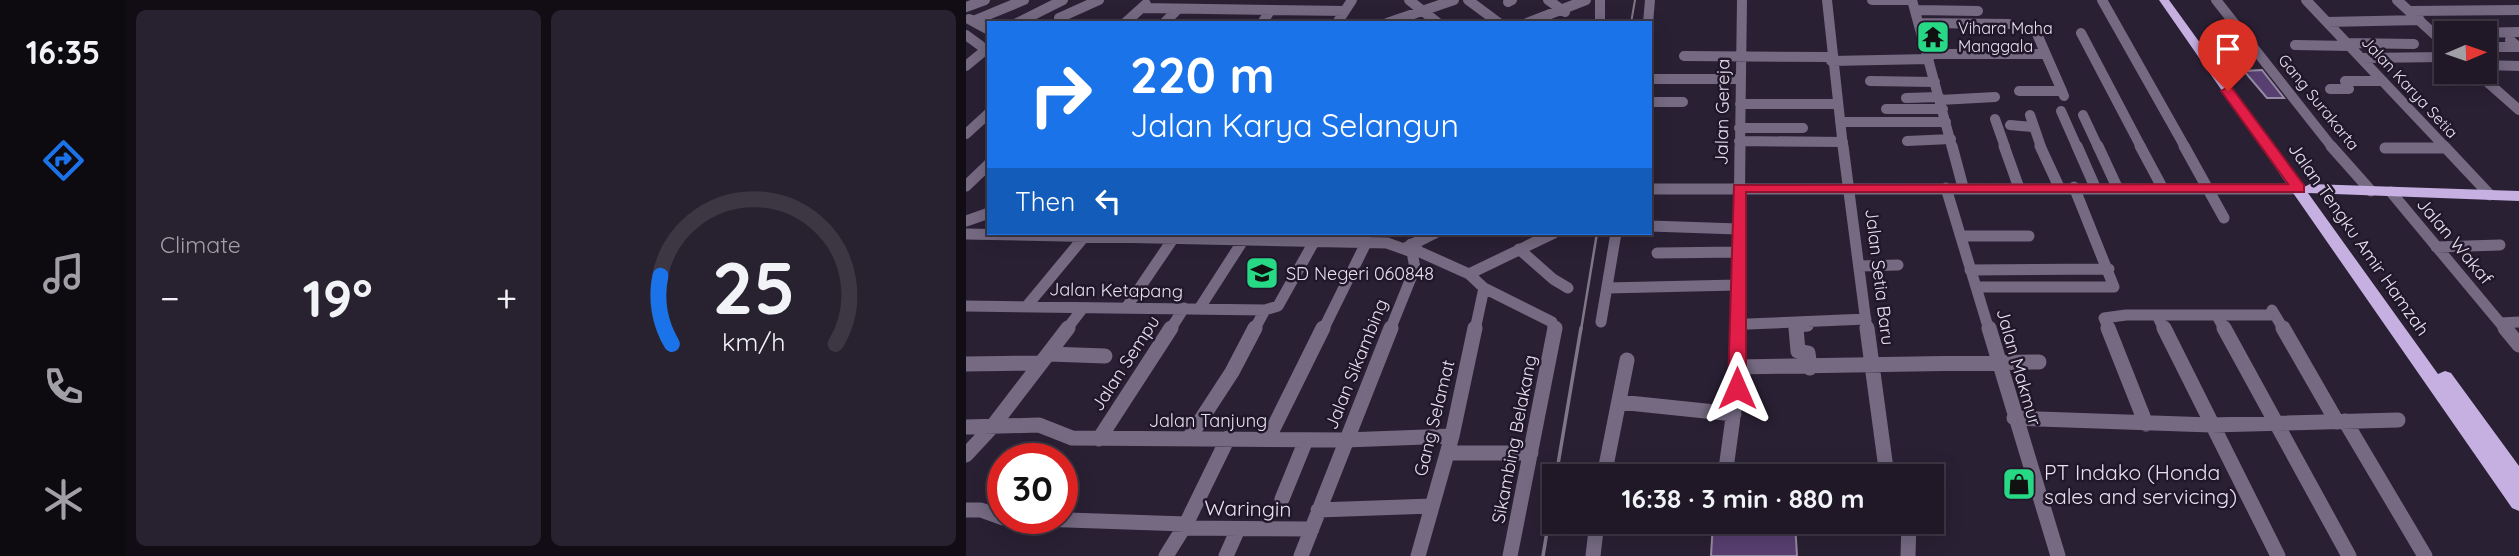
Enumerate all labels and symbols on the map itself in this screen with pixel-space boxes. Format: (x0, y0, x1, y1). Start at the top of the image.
temple icon: Vihara Maha Manggala (1914, 18, 1952, 56)
place label: Vihara Maha Manggala (1958, 18, 2053, 56)
pin (2198, 19, 2258, 91)
north arrow (2434, 21, 2497, 84)
street label: Jalan Karya Setia (2358, 32, 2462, 142)
street label: Gang Surakarta (2274, 50, 2364, 154)
street label: Jalan Gereja (1710, 58, 1734, 166)
street label: Jalan Tengku Amir Hamzah (2283, 138, 2435, 340)
street label: Jalan Wakaf (2412, 193, 2498, 290)
street label: Jalan Setia Baru (1860, 207, 1900, 347)
school or university icon: SD Negeri 060848 (1243, 254, 1281, 292)
place label: SD Negeri 060848 (1286, 262, 1434, 285)
street label: Jalan Ketapang (1049, 277, 1183, 303)
street label: Jalan Sikambing (1319, 295, 1393, 433)
street label: Jalan Makmur (1991, 306, 2047, 428)
street label: Jalan Sempu (1086, 311, 1164, 415)
position arrow (1700, 351, 1774, 425)
street label: Sikambing Belakang (1486, 353, 1542, 525)
street label: Gang Selamat (1408, 357, 1460, 479)
street label: Jalan Tanjung (1149, 409, 1267, 432)
speed limit sign: 30 (987, 443, 1078, 534)
place label: PT Indako (Honda sales and servicing) (2044, 459, 2237, 509)
shop icon: PT Indako (Honda sales and servicing) (2000, 465, 2038, 503)
street label: Waringin (1204, 494, 1292, 522)

